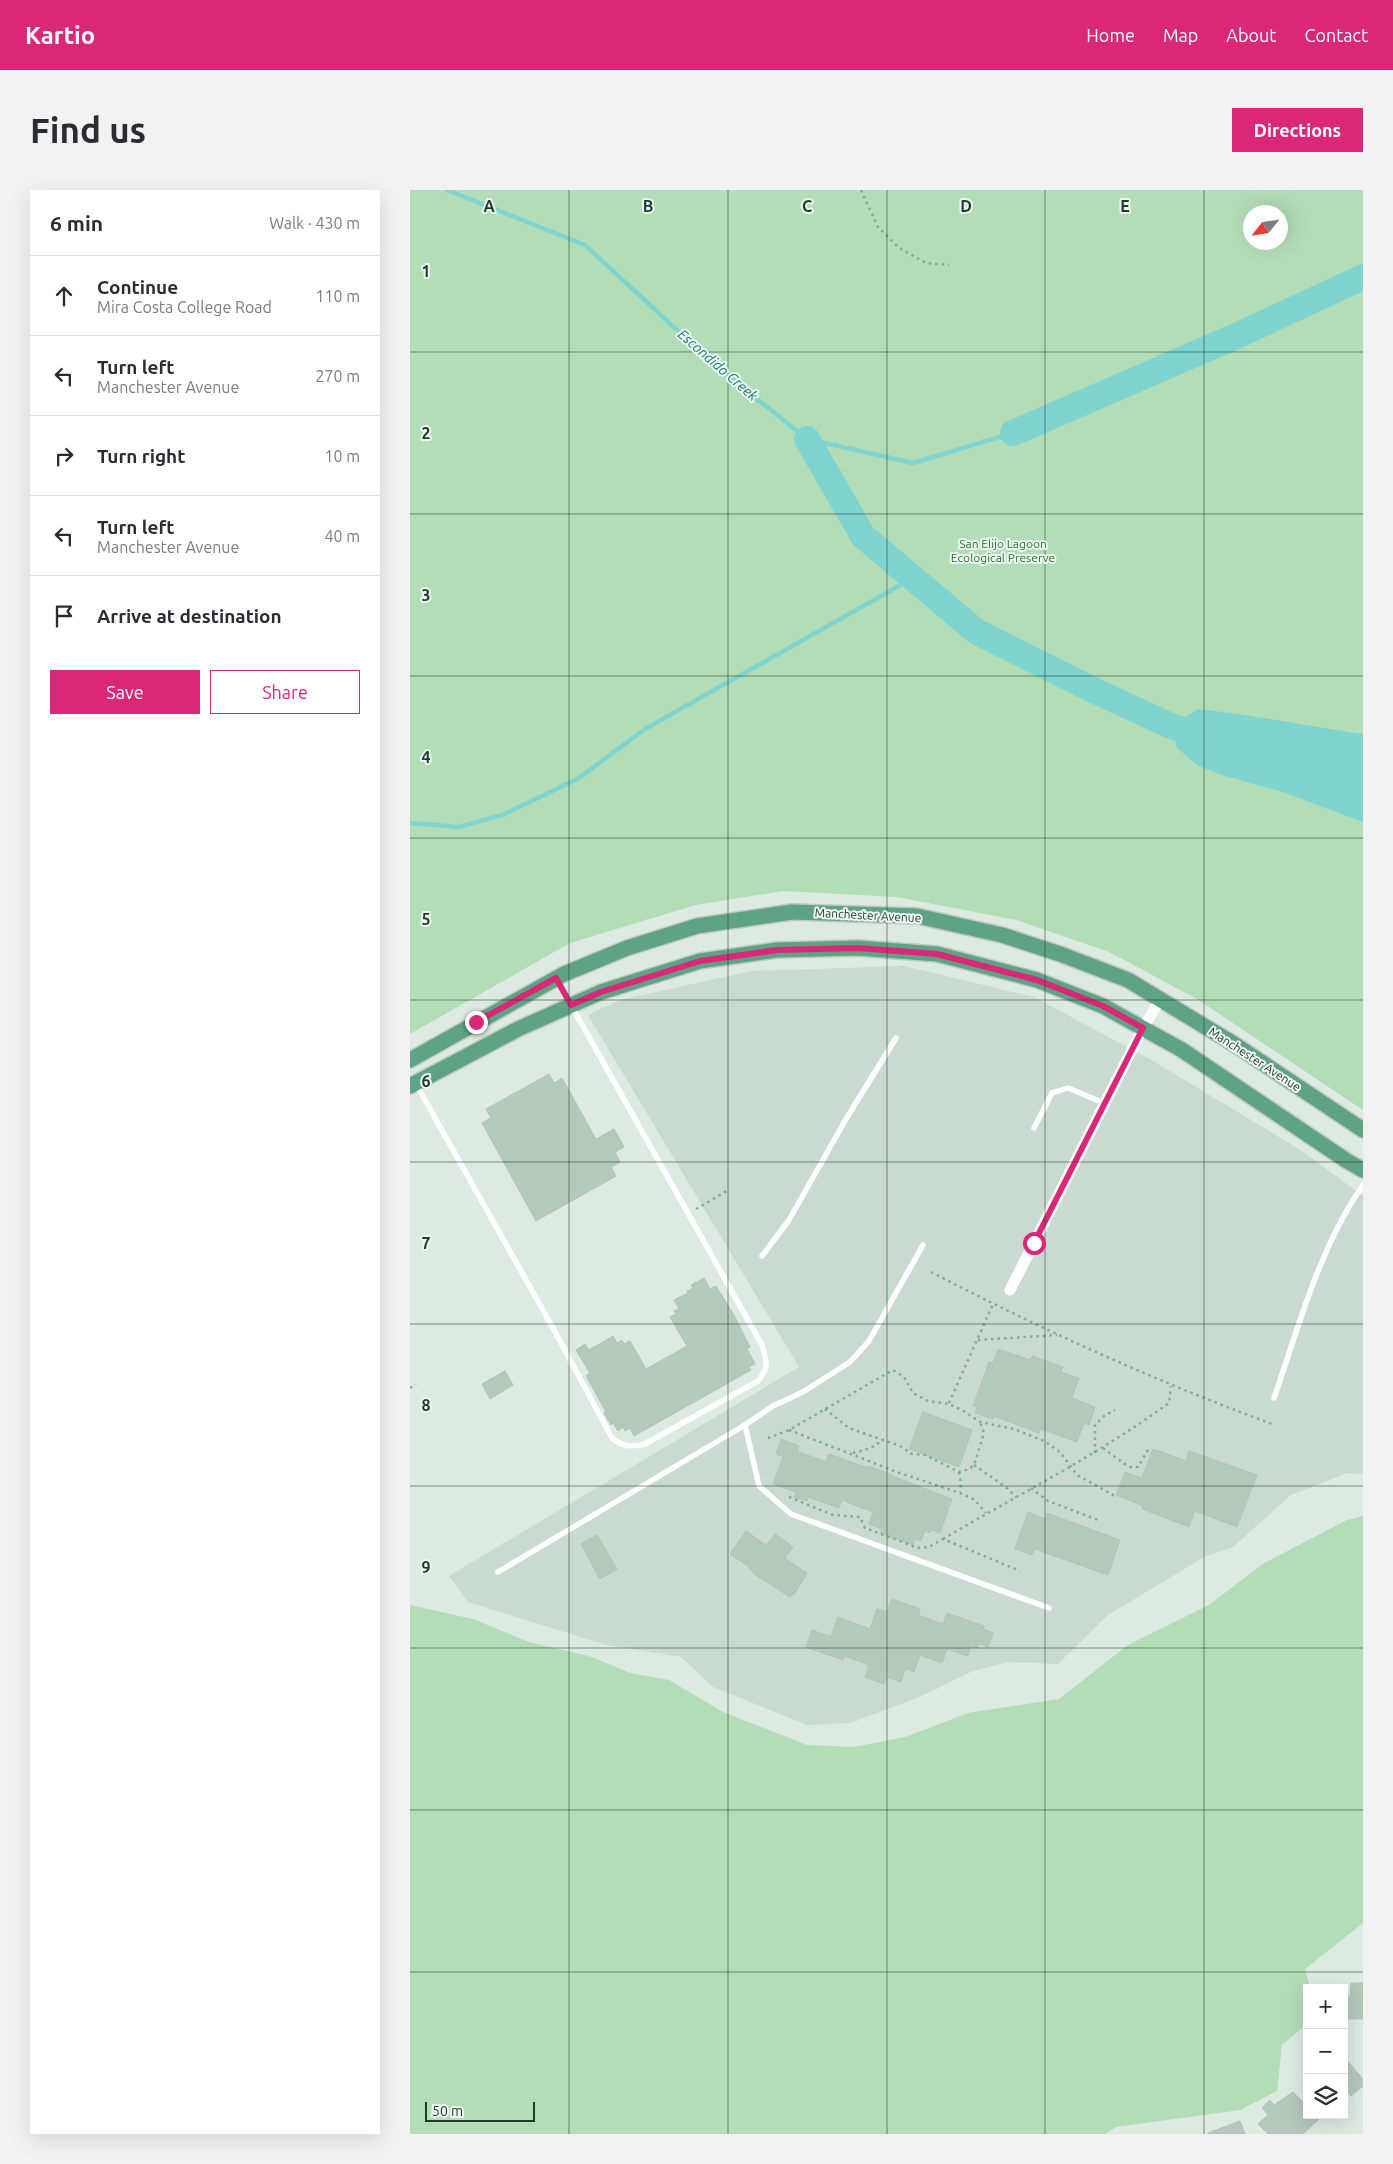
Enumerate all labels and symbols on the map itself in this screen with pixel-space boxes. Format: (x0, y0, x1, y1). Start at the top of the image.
text: A (483, 197, 495, 215)
text: B (643, 197, 653, 215)
text: C (802, 197, 812, 215)
text: D (960, 197, 972, 215)
text: E (1120, 197, 1130, 215)
north arrow (1243, 205, 1288, 250)
text: 1 (421, 262, 431, 280)
water label: Escondido Creek (675, 326, 762, 405)
text: 2 (421, 424, 431, 442)
park label: San Elijo Lagoon Ecological Preserve (951, 537, 1055, 564)
text: 3 (421, 586, 431, 604)
text: 4 (421, 748, 431, 766)
street label: Manchester Avenue (814, 906, 922, 924)
text: 5 (421, 910, 431, 928)
route end (465, 1011, 488, 1034)
street label: Manchester Avenue (1207, 1024, 1303, 1094)
text: 6 (421, 1072, 431, 1090)
route start (1023, 1232, 1046, 1255)
text: 7 (421, 1234, 431, 1252)
text: 8 (421, 1396, 431, 1414)
text: 9 (421, 1558, 431, 1576)
scale bar (425, 2099, 535, 2122)

